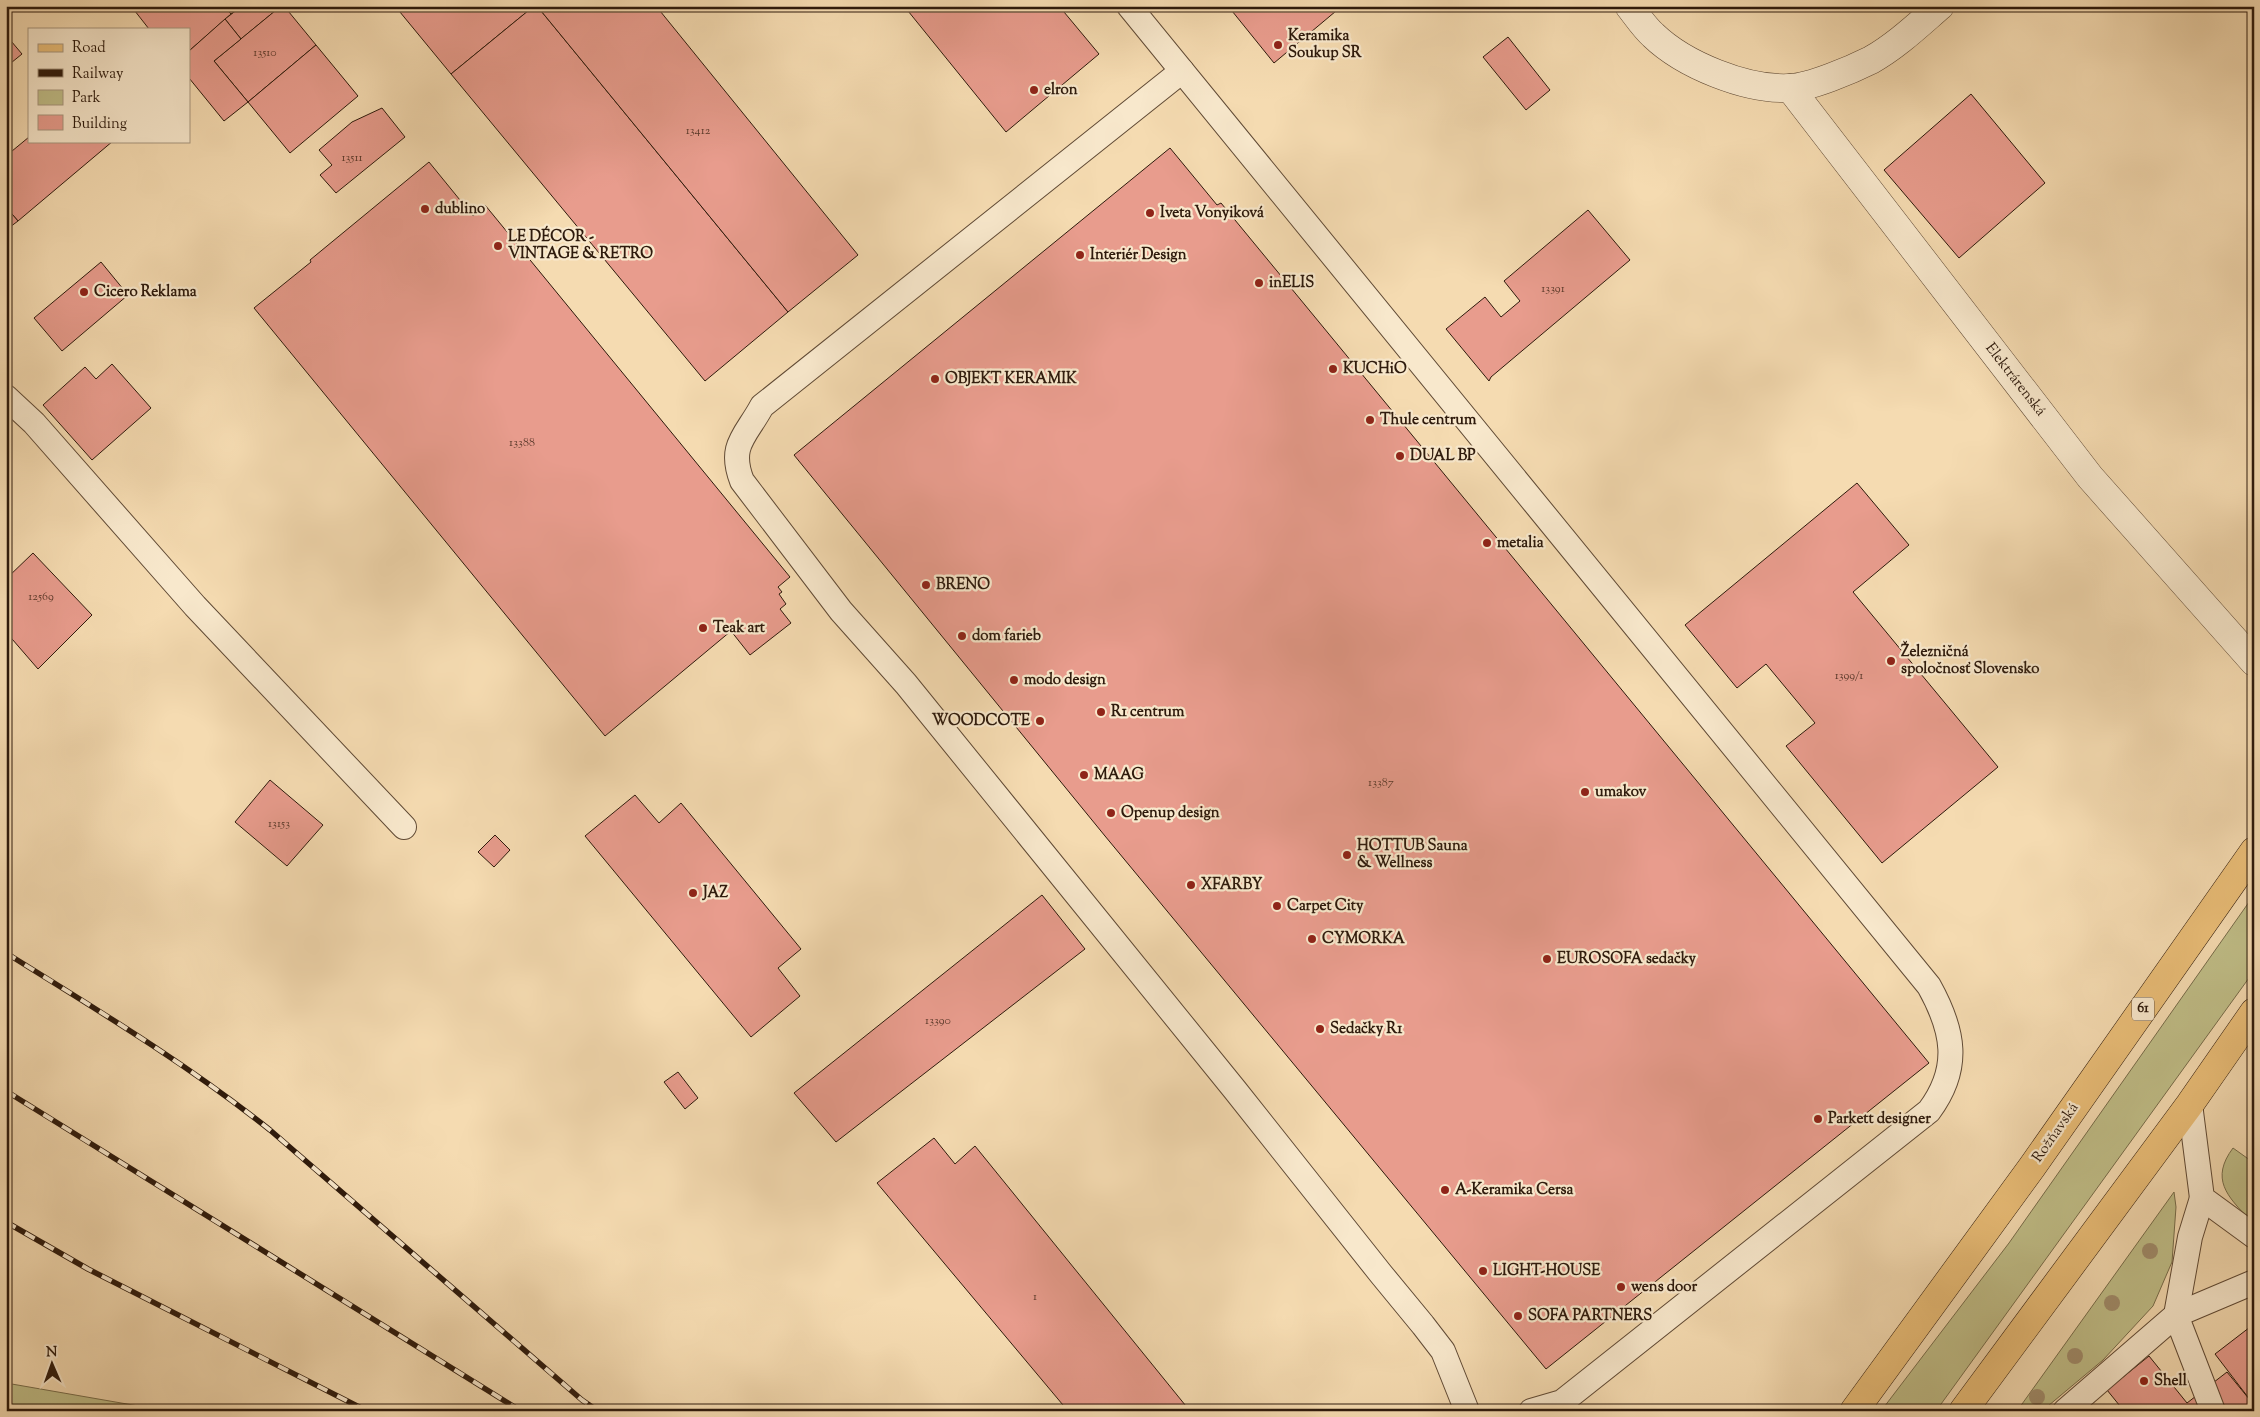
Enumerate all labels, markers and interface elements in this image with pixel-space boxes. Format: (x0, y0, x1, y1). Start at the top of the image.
place label: Keramika Soukup SR (1288, 26, 1362, 64)
legend (28, 28, 190, 142)
text: Road (72, 38, 106, 59)
marker: Keramika Soukup SR (1272, 39, 1284, 51)
house number: 13510 (253, 44, 277, 62)
text: Railway (72, 64, 124, 85)
place label: elron (1044, 80, 1078, 101)
marker: elron (1028, 84, 1040, 96)
text: Park (72, 88, 101, 109)
text: Building (72, 114, 127, 135)
house number: 13412 (686, 122, 711, 140)
house number: 13511 (341, 149, 363, 167)
place label: dublino (435, 199, 485, 220)
marker: dublino (419, 203, 431, 215)
place label: Iveta Vonyiková (1160, 203, 1264, 224)
marker: Iveta Vonyiková (1144, 207, 1156, 219)
place label: LE DÉCOR - VINTAGE & RETRO (508, 225, 653, 265)
marker: LE DÉCOR - VINTAGE & RETRO (492, 240, 504, 252)
place label: Interiér Design (1090, 245, 1187, 266)
marker: Interiér Design (1074, 249, 1086, 261)
place label: inELIS (1269, 273, 1314, 294)
marker: inELIS (1253, 277, 1265, 289)
house number: 13391 (1541, 280, 1565, 298)
place label: Cicero Reklama (94, 282, 197, 303)
marker: Cicero Reklama (78, 286, 90, 298)
street label: Elektrárenská (1980, 339, 2050, 421)
place label: KUCHiO (1343, 359, 1407, 380)
marker: KUCHiO (1327, 363, 1339, 375)
place label: OBJEKT KERAMIK (945, 369, 1077, 390)
marker: OBJEKT KERAMIK (929, 373, 941, 385)
place label: Thule centrum (1380, 410, 1477, 431)
marker: Thule centrum (1364, 414, 1376, 426)
house number: 13388 (509, 434, 535, 452)
place label: DUAL BP (1410, 446, 1476, 467)
marker: DUAL BP (1394, 450, 1406, 462)
place label: metalia (1497, 533, 1544, 554)
marker: metalia (1481, 537, 1493, 549)
place label: BRENO (936, 575, 990, 596)
marker: BRENO (920, 579, 932, 591)
house number: 12569 (28, 588, 54, 606)
place label: Teak art (713, 618, 766, 639)
marker: Teak art (697, 622, 709, 634)
place label: dom farieb (972, 626, 1041, 647)
marker: dom farieb (956, 630, 968, 642)
place label: Železničná spoločnosť Slovensko (1901, 640, 2040, 680)
marker: Železničná spoločnosť Slovensko (1885, 655, 1897, 667)
house number: 1399/1 (1835, 667, 1863, 685)
place label: modo design (1024, 670, 1106, 691)
marker: modo design (1008, 674, 1020, 686)
place label: R1 centrum (1111, 702, 1185, 723)
marker: R1 centrum (1095, 706, 1107, 718)
place label: WOODCOTE (932, 711, 1031, 732)
marker: WOODCOTE (1034, 715, 1046, 727)
place label: MAAG (1094, 765, 1144, 786)
marker: MAAG (1078, 769, 1090, 781)
house number: 13387 (1368, 774, 1394, 792)
place label: umakov (1595, 782, 1647, 803)
marker: umakov (1579, 786, 1591, 798)
place label: Openup design (1121, 803, 1220, 824)
marker: Openup design (1105, 807, 1117, 819)
house number: 13153 (268, 815, 290, 833)
place label: HOTTUB Sauna & Wellness (1357, 836, 1468, 874)
marker: HOTTUB Sauna & Wellness (1341, 849, 1353, 861)
place label: XFARBY (1201, 875, 1263, 896)
marker: XFARBY (1185, 879, 1197, 891)
place label: JAZ (702, 883, 729, 904)
marker: JAZ (687, 887, 699, 899)
place label: Carpet City (1287, 896, 1364, 917)
marker: Carpet City (1271, 900, 1283, 912)
place label: CYMORKA (1322, 929, 1406, 950)
marker: CYMORKA (1306, 933, 1318, 945)
place label: EUROSOFA sedačky (1557, 949, 1697, 970)
marker: EUROSOFA sedačky (1541, 953, 1553, 965)
road number: 61 (2132, 998, 2154, 1021)
house number: 13390 (925, 1012, 951, 1030)
place label: Sedačky R1 (1330, 1019, 1403, 1040)
marker: Sedačky R1 (1314, 1023, 1326, 1035)
street label: Rožňavská (2028, 1099, 2084, 1167)
place label: Parkett designer (1828, 1109, 1931, 1130)
marker: Parkett designer (1812, 1113, 1824, 1125)
place label: A-Keramika Cersa (1455, 1180, 1573, 1201)
marker: A-Keramika Cersa (1439, 1184, 1451, 1196)
place label: LIGHT-HOUSE (1493, 1261, 1601, 1282)
marker: LIGHT-HOUSE (1477, 1265, 1489, 1277)
place label: wens door (1631, 1277, 1697, 1298)
marker: wens door (1615, 1281, 1627, 1293)
house number: 1 (1033, 1288, 1037, 1306)
place label: SOFA PARTNERS (1528, 1306, 1652, 1327)
marker: SOFA PARTNERS (1512, 1310, 1524, 1322)
north arrow (28, 1340, 78, 1390)
text: N (46, 1343, 58, 1363)
place label: Shell (2154, 1371, 2188, 1392)
marker: Shell (2138, 1375, 2150, 1387)

